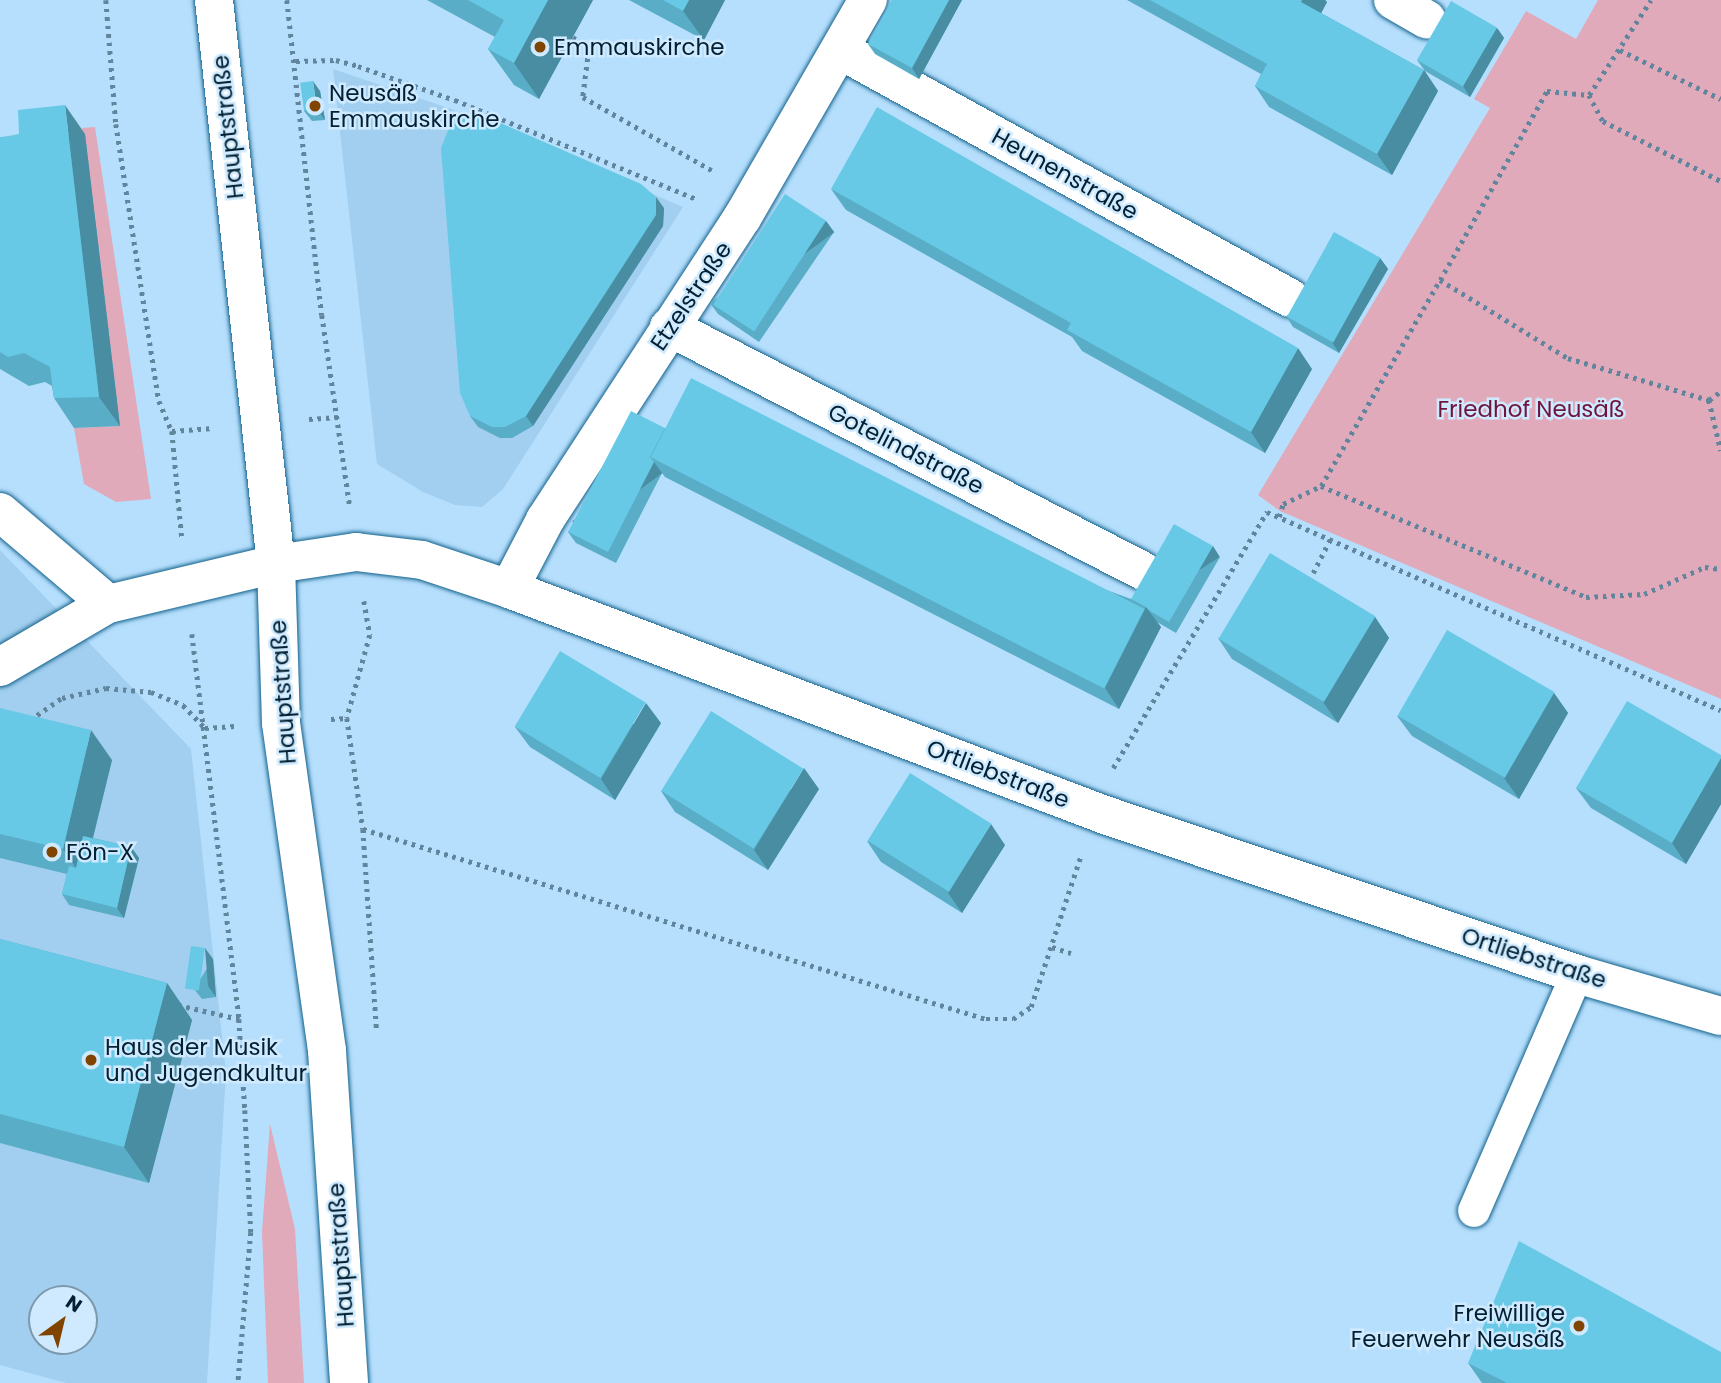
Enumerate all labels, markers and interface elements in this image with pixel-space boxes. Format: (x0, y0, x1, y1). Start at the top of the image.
place label: Emmauskirche (554, 33, 724, 61)
marker: Emmauskirche (532, 39, 548, 55)
street label: Hauptstraße (207, 54, 249, 200)
place label: Neusäß Emmauskirche (329, 79, 499, 133)
marker: Neusäß Emmauskirche (307, 98, 323, 114)
street label: Heunenstraße (987, 122, 1143, 226)
street label: Etzelstraße (645, 236, 737, 356)
park label: Friedhof Neusäß (1437, 395, 1625, 423)
street label: Gotelindstraße (823, 398, 989, 500)
street label: Hauptstraße (264, 619, 302, 765)
street label: Ortliebstraße (923, 734, 1073, 814)
place label: Fön-X (66, 838, 134, 866)
marker: Fön-X (44, 844, 60, 860)
street label: Ortliebstraße (1458, 922, 1610, 994)
place label: Haus der Musik und Jugendkultur (105, 1033, 307, 1087)
marker: Haus der Musik und Jugendkultur (83, 1052, 99, 1068)
street label: Hauptstraße (322, 1182, 360, 1328)
north arrow (28, 1285, 98, 1355)
text: N (60, 1289, 87, 1319)
place label: Freiwillige Feuerwehr Neusäß (1351, 1299, 1565, 1353)
marker: Freiwillige Feuerwehr Neusäß (1571, 1318, 1587, 1334)

